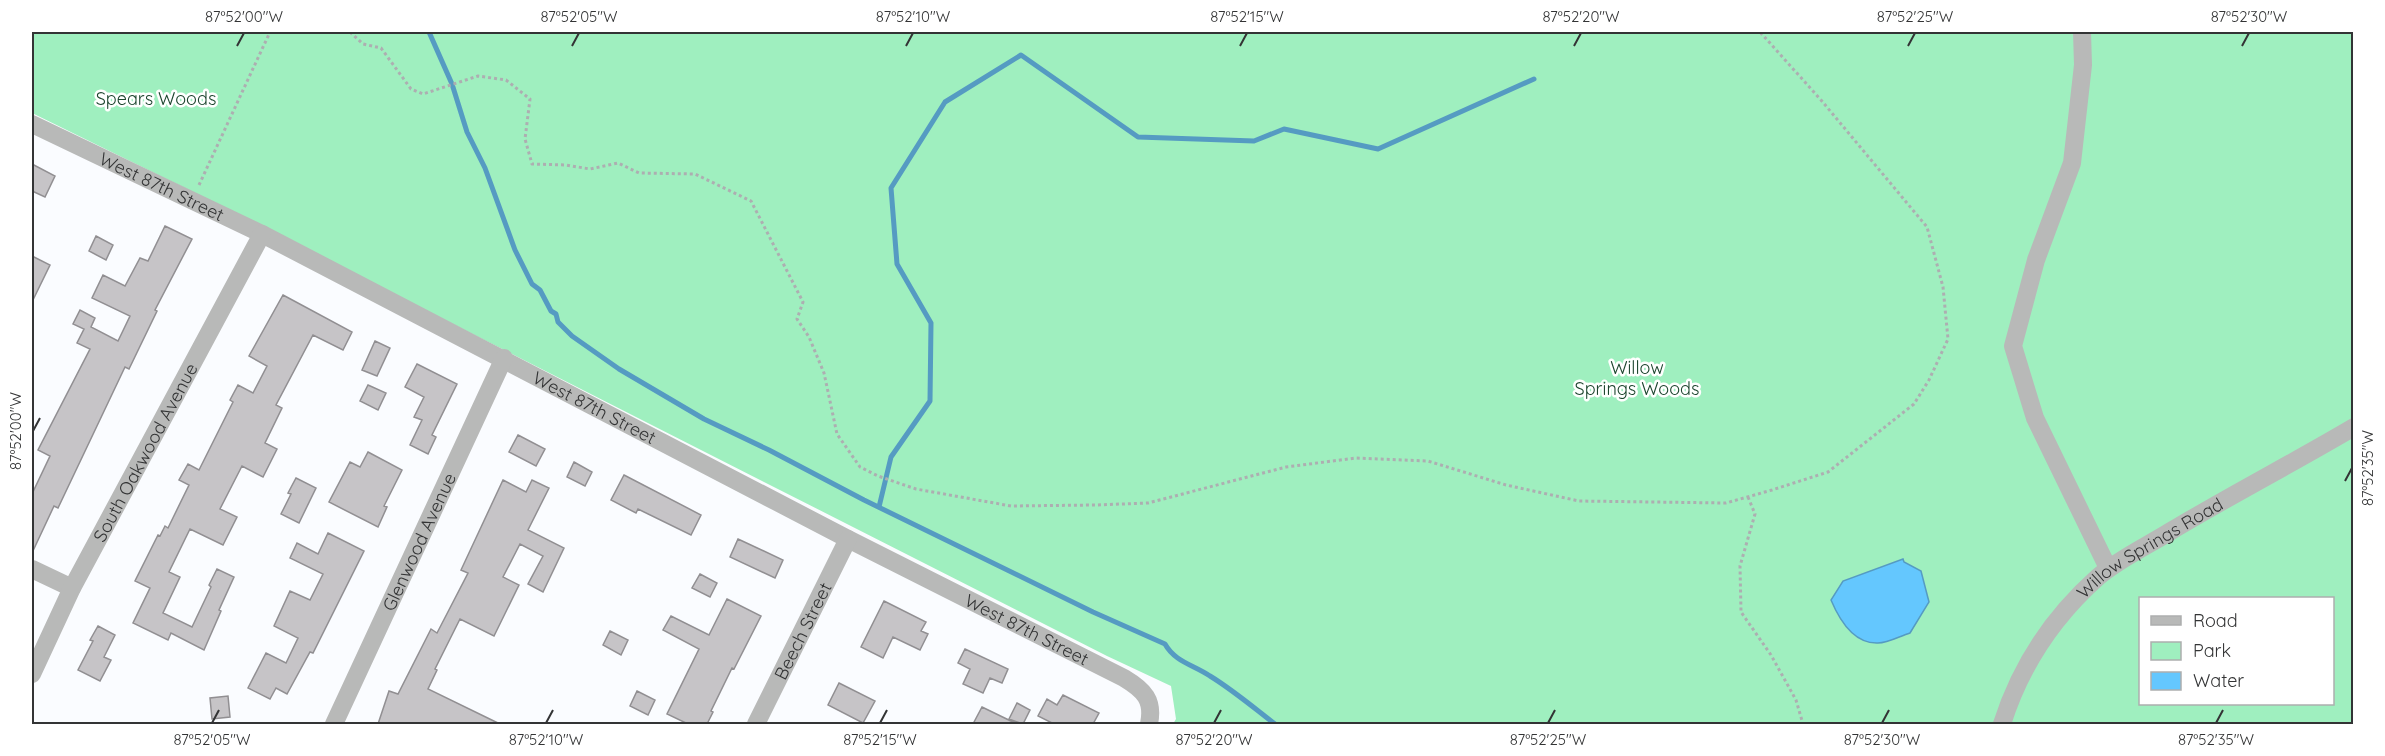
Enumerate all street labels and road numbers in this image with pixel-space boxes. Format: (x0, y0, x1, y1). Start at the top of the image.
street label: West 87th Street (96, 146, 228, 226)
street label: South Oakwood Avenue (88, 359, 202, 546)
street label: West 87th Street (529, 366, 660, 449)
street label: Glenwood Avenue (377, 469, 461, 614)
street label: Willow Springs Road (2071, 492, 2227, 603)
street label: Beech Street (768, 578, 836, 683)
street label: West 87th Street (961, 588, 1093, 670)

